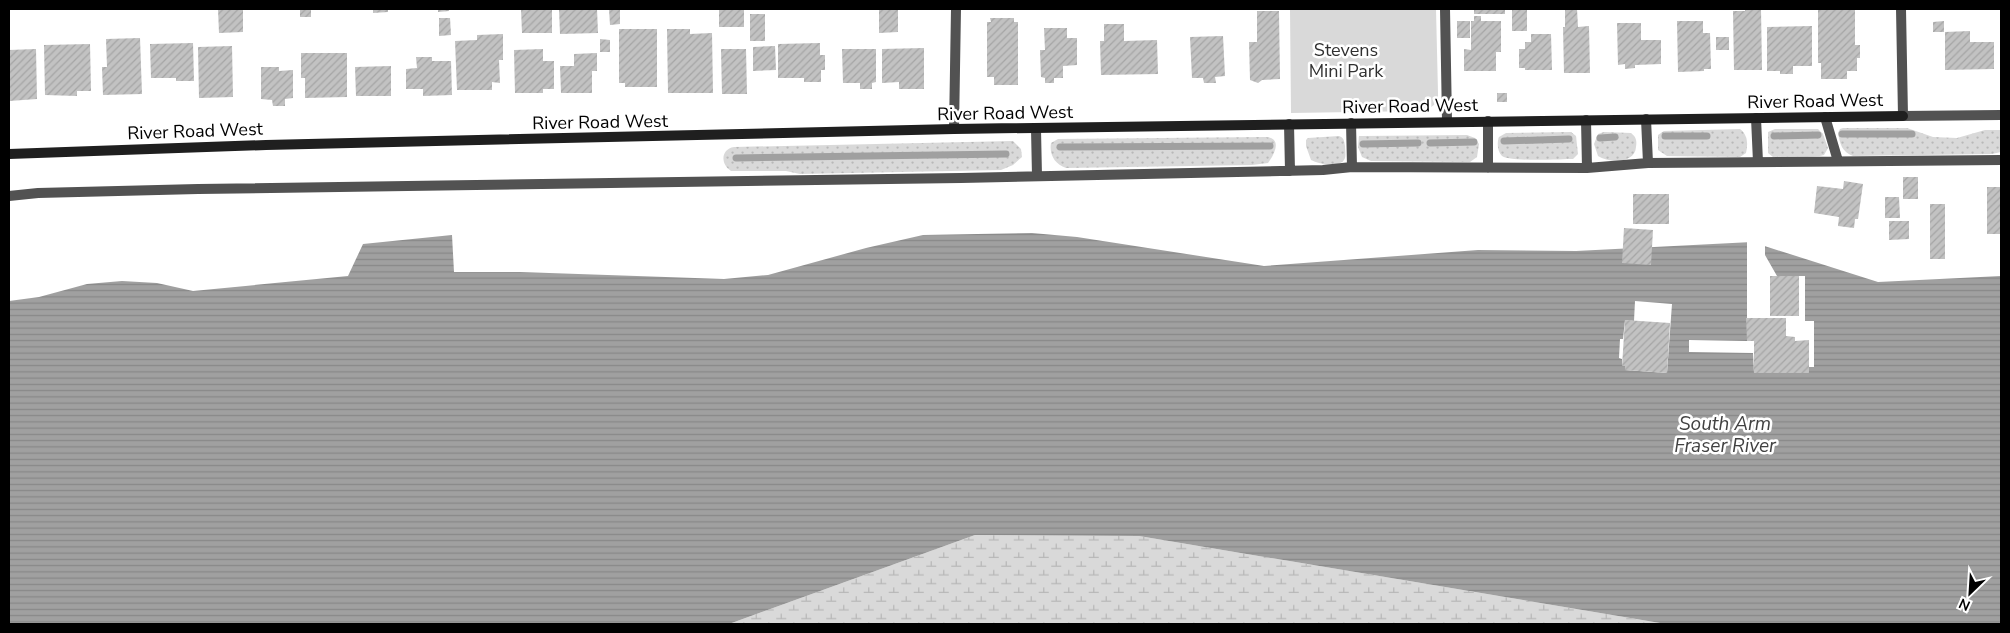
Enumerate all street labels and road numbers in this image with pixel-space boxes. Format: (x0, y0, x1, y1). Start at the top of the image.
street label: River Road West (1747, 88, 1884, 114)
street label: River Road West (1342, 93, 1479, 119)
street label: River Road West (937, 100, 1074, 126)
street label: River Road West (532, 109, 669, 135)
street label: River Road West (127, 117, 264, 145)

